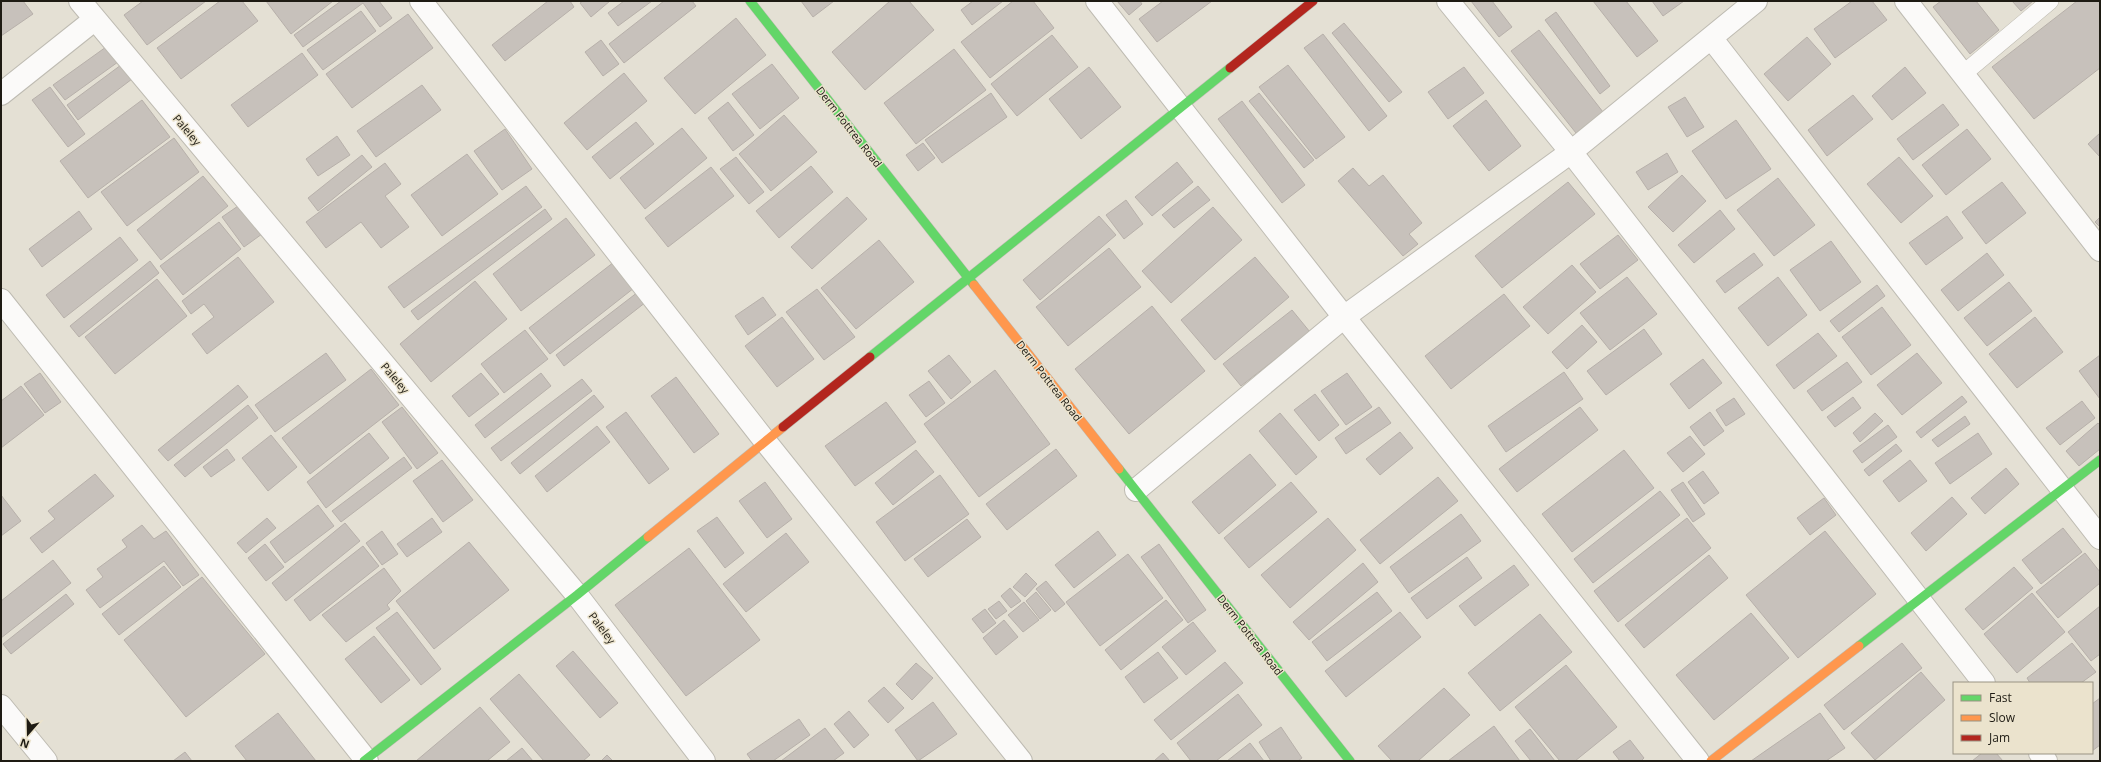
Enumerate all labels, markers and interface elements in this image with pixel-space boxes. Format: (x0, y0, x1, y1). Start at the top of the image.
street label: Derm Pottrea Road (813, 83, 886, 170)
street label: Paleley (170, 111, 205, 149)
street label: Derm Pottrea Road (1013, 337, 1086, 424)
street label: Paleley (378, 359, 413, 397)
street label: Derm Pottrea Road (1214, 591, 1287, 678)
street label: Paleley (586, 609, 620, 647)
legend (1953, 682, 2093, 754)
text: Fast (1989, 689, 2012, 706)
text: Slow (1989, 709, 2016, 726)
north arrow (8, 714, 48, 754)
text: Jam (1988, 729, 2010, 746)
text: N (18, 735, 31, 752)

